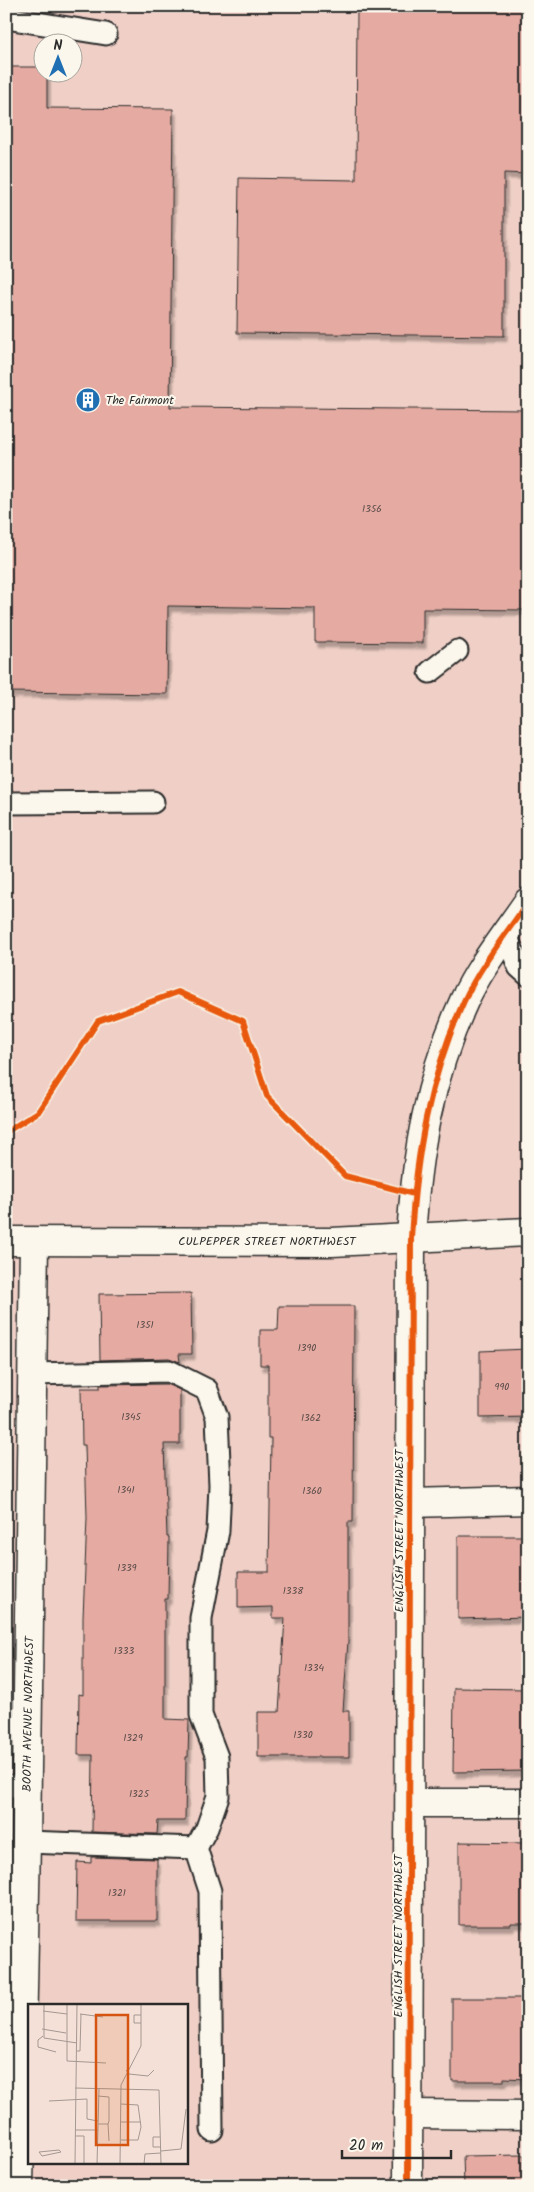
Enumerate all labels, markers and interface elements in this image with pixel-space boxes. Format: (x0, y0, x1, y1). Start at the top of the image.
north arrow (32, 32, 82, 82)
text: N (54, 35, 63, 57)
building icon: The Fairmont (75, 387, 101, 413)
place label: The Fairmont (106, 391, 174, 410)
house number: 1356 (362, 501, 382, 517)
street label: CULPEPPER STREET NORTHWEST (178, 1232, 357, 1251)
house number: 1351 (136, 1317, 154, 1333)
house number: 1390 (298, 1340, 316, 1356)
house number: 990 (495, 1379, 509, 1395)
house number: 1345 (121, 1409, 141, 1425)
house number: 1362 (301, 1410, 321, 1426)
street label: ENGLISH STREET NORTHWEST (390, 1448, 409, 1613)
house number: 1341 (117, 1482, 135, 1498)
house number: 1360 (302, 1483, 322, 1499)
house number: 1339 (117, 1560, 137, 1576)
house number: 1338 (283, 1583, 304, 1599)
street label: BOOTH AVENUE NORTHWEST (18, 1634, 39, 1792)
house number: 1333 (114, 1643, 134, 1659)
house number: 1334 (304, 1660, 325, 1676)
house number: 1330 (293, 1727, 313, 1743)
house number: 1329 (123, 1730, 143, 1746)
house number: 1325 (129, 1786, 150, 1802)
street label: ENGLISH STREET NORTHWEST (389, 1853, 408, 2018)
house number: 1321 (108, 1885, 126, 1901)
inset map (28, 2004, 188, 2164)
scale bar (342, 2127, 450, 2159)
text: 20 m (349, 2134, 383, 2158)

